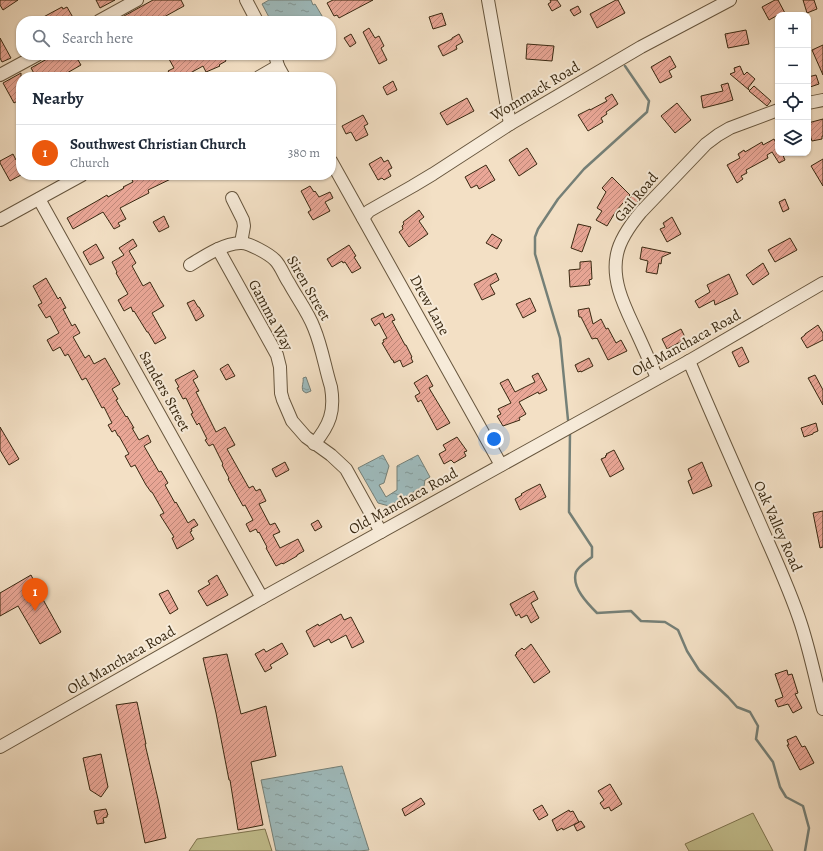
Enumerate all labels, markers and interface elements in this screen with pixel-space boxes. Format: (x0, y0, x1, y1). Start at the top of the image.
map controls (775, 12, 811, 156)
button: + (775, 12, 811, 48)
search box (16, 16, 336, 60)
icon: search (30, 27, 52, 49)
text: Search here (62, 28, 133, 48)
button: − (775, 48, 811, 84)
street label: Wommack Road (486, 56, 584, 126)
button: locate (775, 84, 811, 120)
text: Nearby (32, 87, 83, 110)
button: layers (775, 120, 811, 156)
text: Southwest Christian Church (70, 134, 246, 154)
text: 1 (43, 144, 47, 161)
text: 380 m (288, 144, 320, 161)
text: Church (70, 154, 109, 171)
street label: Gail Road (609, 167, 663, 226)
street label: Siren Street (282, 252, 336, 324)
street label: Drew Lane (405, 271, 455, 339)
street label: Gamma Way (244, 276, 298, 354)
street label: Old Manchaca Road (628, 304, 745, 381)
street label: Sanders Street (135, 347, 195, 435)
your location (484, 429, 504, 449)
street label: Old Manchaca Road (345, 462, 462, 539)
street label: Oak Valley Road (749, 477, 807, 576)
pin: 1 (22, 578, 48, 611)
street label: Old Manchaca Road (63, 620, 179, 699)

